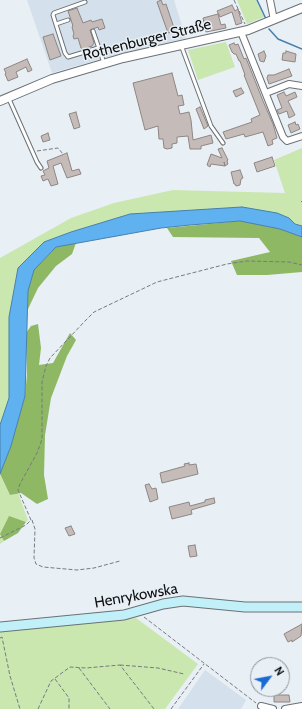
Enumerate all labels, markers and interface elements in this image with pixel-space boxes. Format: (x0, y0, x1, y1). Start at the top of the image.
street label: Rothenburger Straße (81, 15, 213, 65)
street label: Henrykowska (93, 580, 179, 612)
north arrow (250, 657, 290, 697)
text: N (271, 664, 287, 678)

